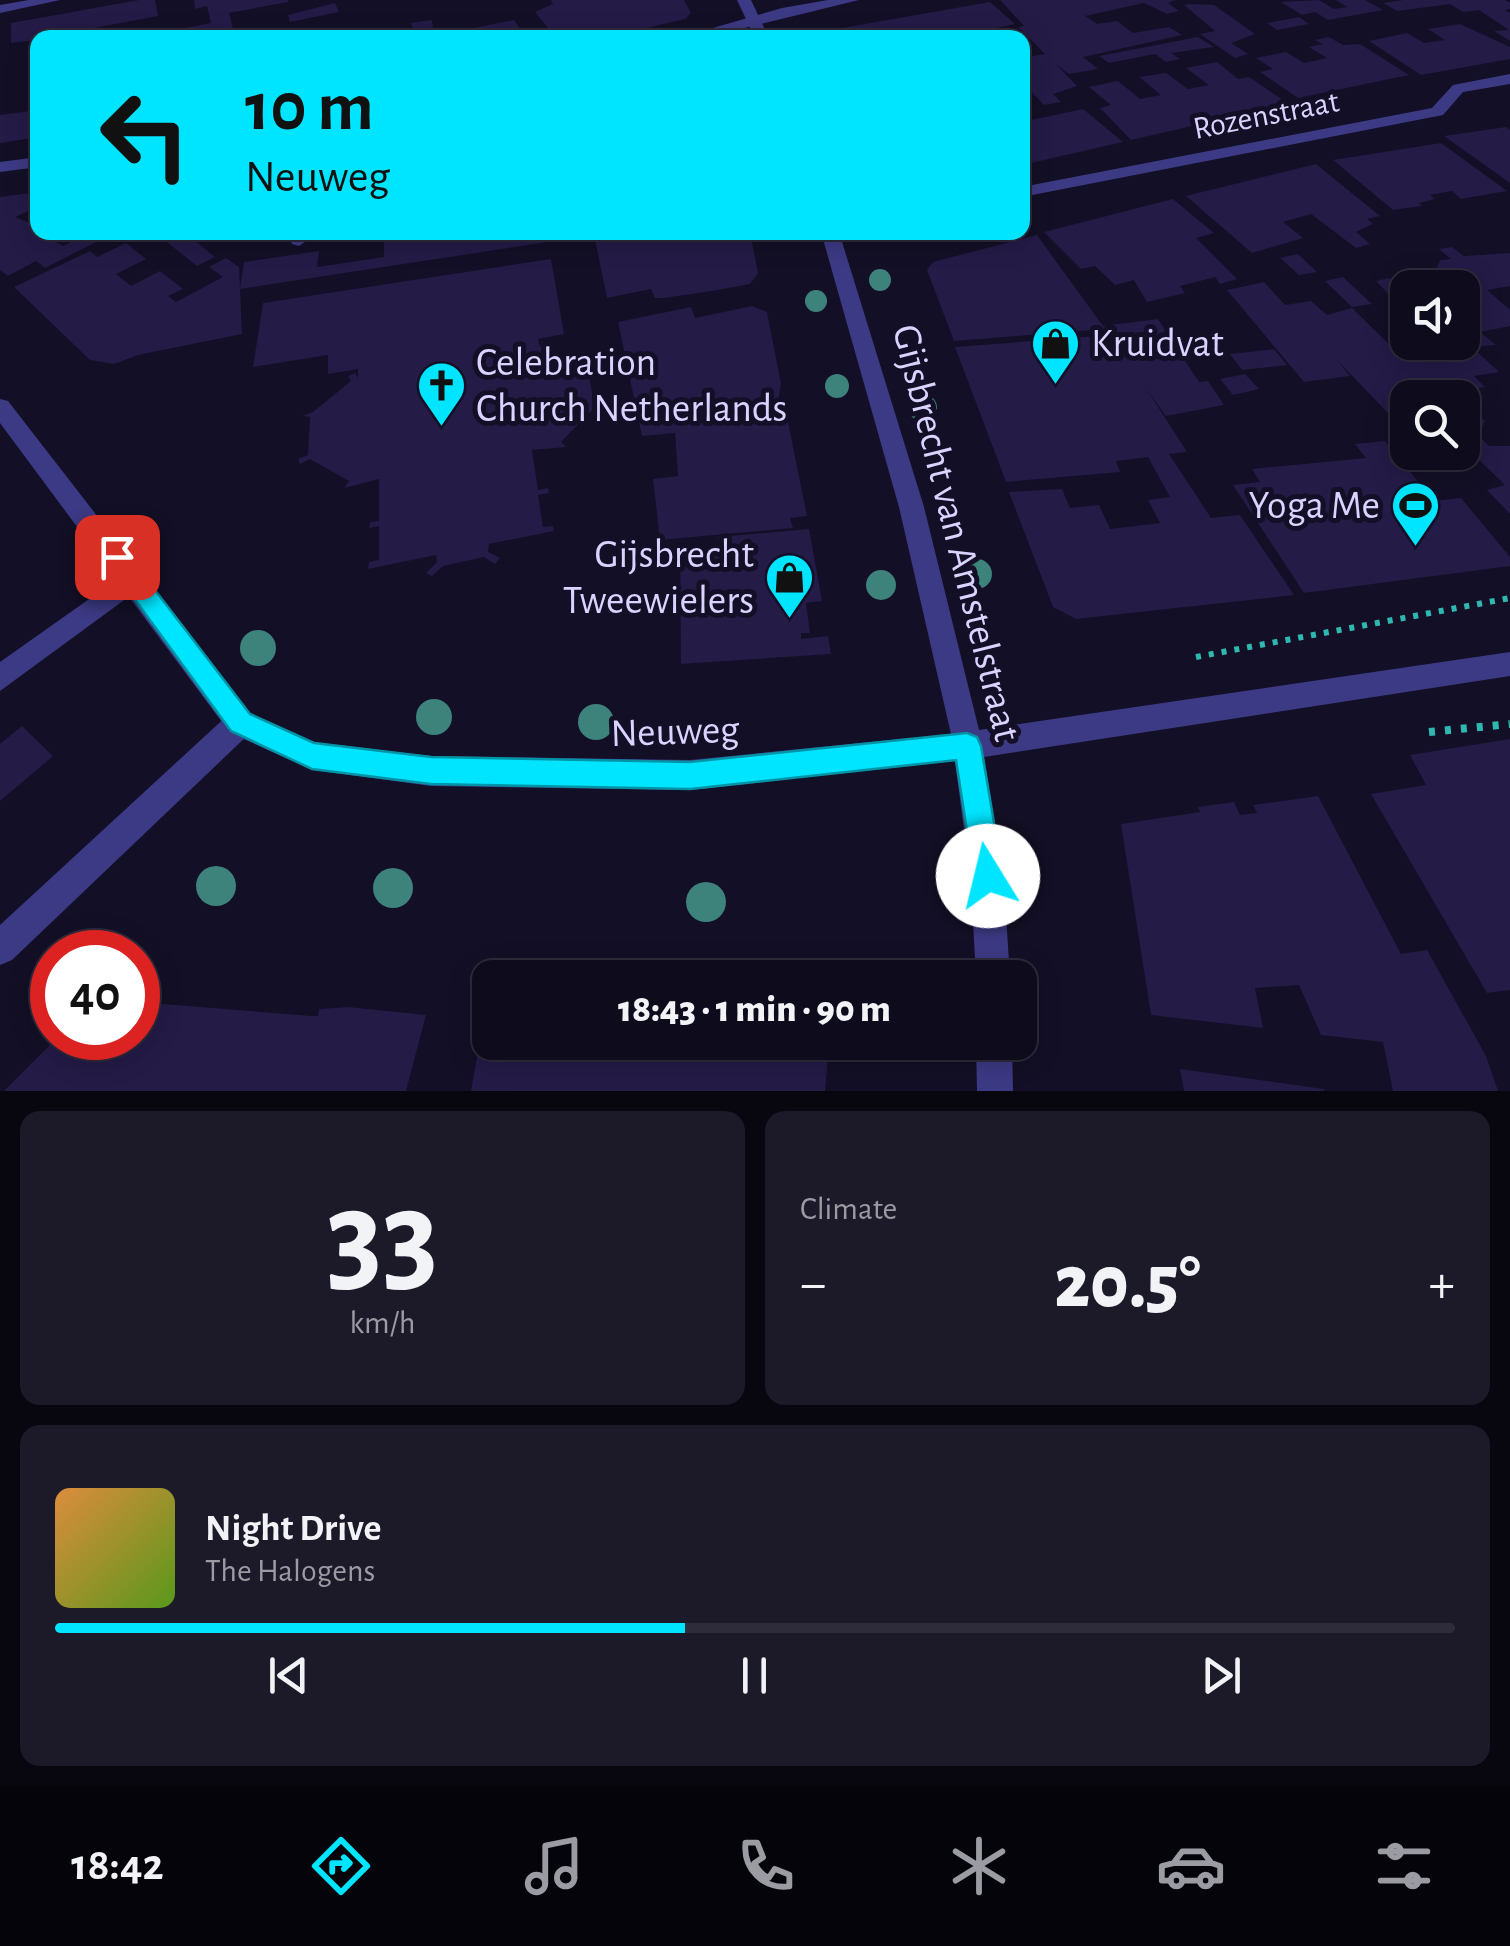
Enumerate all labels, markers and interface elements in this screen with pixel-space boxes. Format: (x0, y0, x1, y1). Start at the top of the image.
icon: left (80, 70, 210, 200)
text: 10 m (245, 73, 374, 143)
street label: Rozenstraat (1190, 85, 1342, 145)
text: Neuweg (245, 155, 390, 200)
map controls (1390, 270, 1480, 470)
button: sound (1390, 270, 1480, 360)
shop icon: Kruidvat (1030, 318, 1082, 386)
street label: Gijsbrecht van Amstelstraat (885, 321, 1027, 745)
place label: Kruidvat (1091, 324, 1224, 364)
place label: Celebration Church Netherlands (476, 343, 787, 429)
church icon: Celebration Church Netherlands (415, 360, 467, 428)
button: search (1390, 380, 1480, 470)
sports icon: Yoga Me (1389, 480, 1441, 548)
place label: Yoga Me (1249, 486, 1380, 526)
pin (75, 515, 160, 600)
icon: arrive (90, 530, 145, 585)
place label: Gijsbrecht Tweewielers (563, 535, 754, 621)
shop icon: Gijsbrecht Tweewielers (763, 552, 815, 620)
street label: Neuweg (610, 710, 741, 754)
position arrow (936, 824, 1040, 928)
speed limit sign: 40 (30, 930, 160, 1060)
text: 18:43 · 1 min · 90 m (618, 991, 891, 1029)
text: 33 (326, 1174, 439, 1304)
text: Climate (800, 1193, 897, 1225)
text: 20.5° (1054, 1246, 1201, 1321)
text: − (800, 1257, 826, 1312)
text: + (1429, 1257, 1455, 1312)
text: km/h (349, 1307, 416, 1339)
text: Night Drive (205, 1510, 381, 1548)
text: The Halogens (205, 1555, 375, 1587)
icon: previous (261, 1648, 316, 1703)
icon: pause (727, 1648, 782, 1703)
icon: next (1194, 1648, 1249, 1703)
icon: directions (306, 1831, 376, 1901)
icon: music (519, 1831, 589, 1901)
icon: phone (731, 1831, 801, 1901)
icon: climate (944, 1831, 1014, 1901)
icon: car (1156, 1831, 1226, 1901)
icon: filters (1369, 1831, 1439, 1901)
text: 18:42 (71, 1843, 164, 1888)

